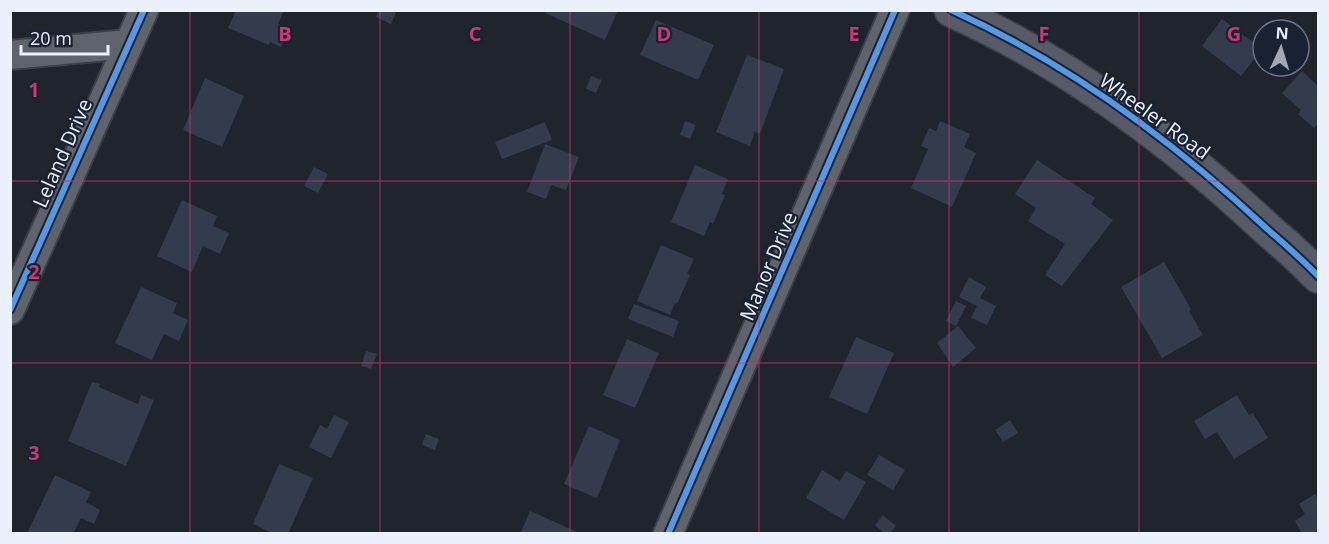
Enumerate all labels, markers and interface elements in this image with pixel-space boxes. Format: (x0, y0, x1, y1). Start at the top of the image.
scale bar (21, 18, 108, 56)
north arrow (1251, 18, 1311, 78)
text: B (278, 20, 292, 47)
text: C (469, 20, 482, 47)
text: D (657, 20, 671, 47)
text: E (848, 20, 860, 47)
text: F (1039, 20, 1049, 47)
text: G (1227, 20, 1241, 47)
text: N (1275, 22, 1289, 44)
text: 20 m (30, 26, 72, 50)
street label: Wheeler Road (1094, 67, 1216, 165)
text: 1 (28, 76, 40, 103)
street label: Leland Drive (26, 94, 98, 212)
street label: Manor Drive (733, 207, 803, 325)
text: 2 (28, 258, 40, 285)
text: 3 (28, 439, 40, 466)

